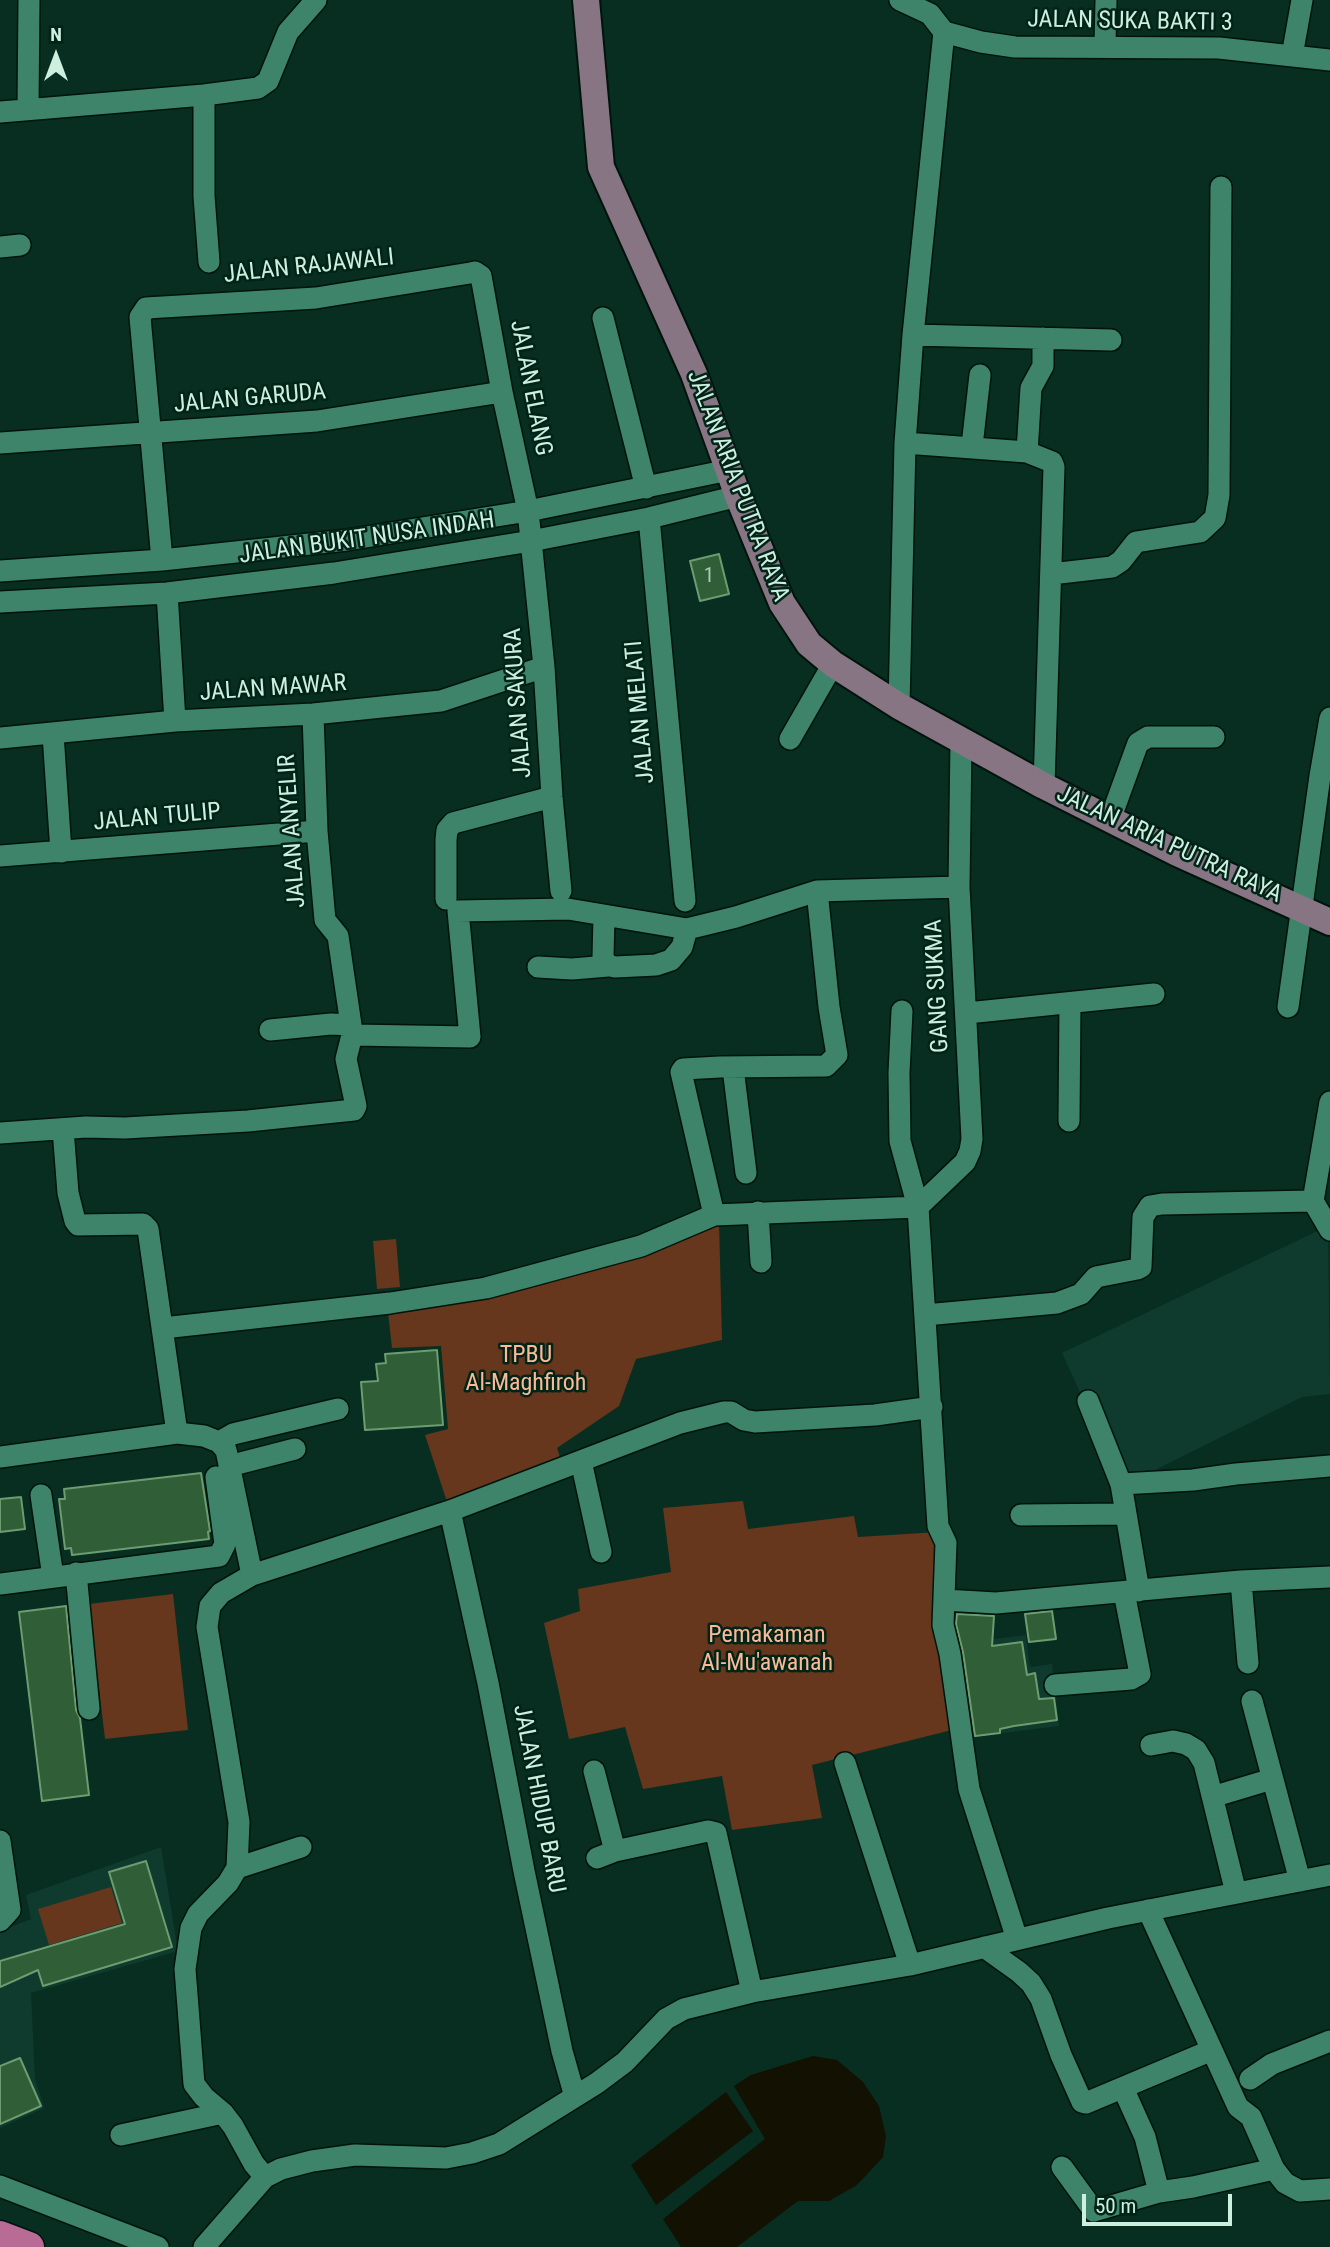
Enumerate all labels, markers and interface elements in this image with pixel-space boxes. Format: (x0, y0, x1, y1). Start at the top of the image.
street label: JALAN SUKA BAKTI 3 (1027, 6, 1233, 38)
north arrow (21, 21, 91, 91)
text: N (50, 23, 62, 46)
street label: JALAN RAJAWALI (222, 244, 396, 290)
street label: JALAN ELANG (503, 318, 557, 458)
street label: JALAN ARIA PUTRA RAYA (680, 366, 794, 606)
street label: JALAN GARUDA (173, 378, 327, 420)
street label: JALAN BUKIT NUSA INDAH (237, 507, 497, 571)
house number: 1 (704, 564, 714, 590)
street label: JALAN SAKURA (499, 627, 539, 779)
street label: JALAN MELATI (620, 639, 662, 785)
street label: JALAN MAWAR (199, 670, 347, 708)
street label: JALAN ANYELIR (273, 753, 313, 909)
street label: JALAN ARIA PUTRA RAYA (1052, 780, 1286, 910)
street label: JALAN TULIP (92, 798, 222, 838)
street label: GANG SUKMA (920, 918, 956, 1054)
park label: TPBU Al-Maghfiroh (466, 1342, 586, 1398)
park label: Pemakaman Al-Mu'awanah (701, 1622, 833, 1678)
street label: JALAN HIDUP BARU (506, 1702, 570, 1896)
scale bar (1085, 2180, 1236, 2224)
text: 50 m (1095, 2194, 1136, 2218)

